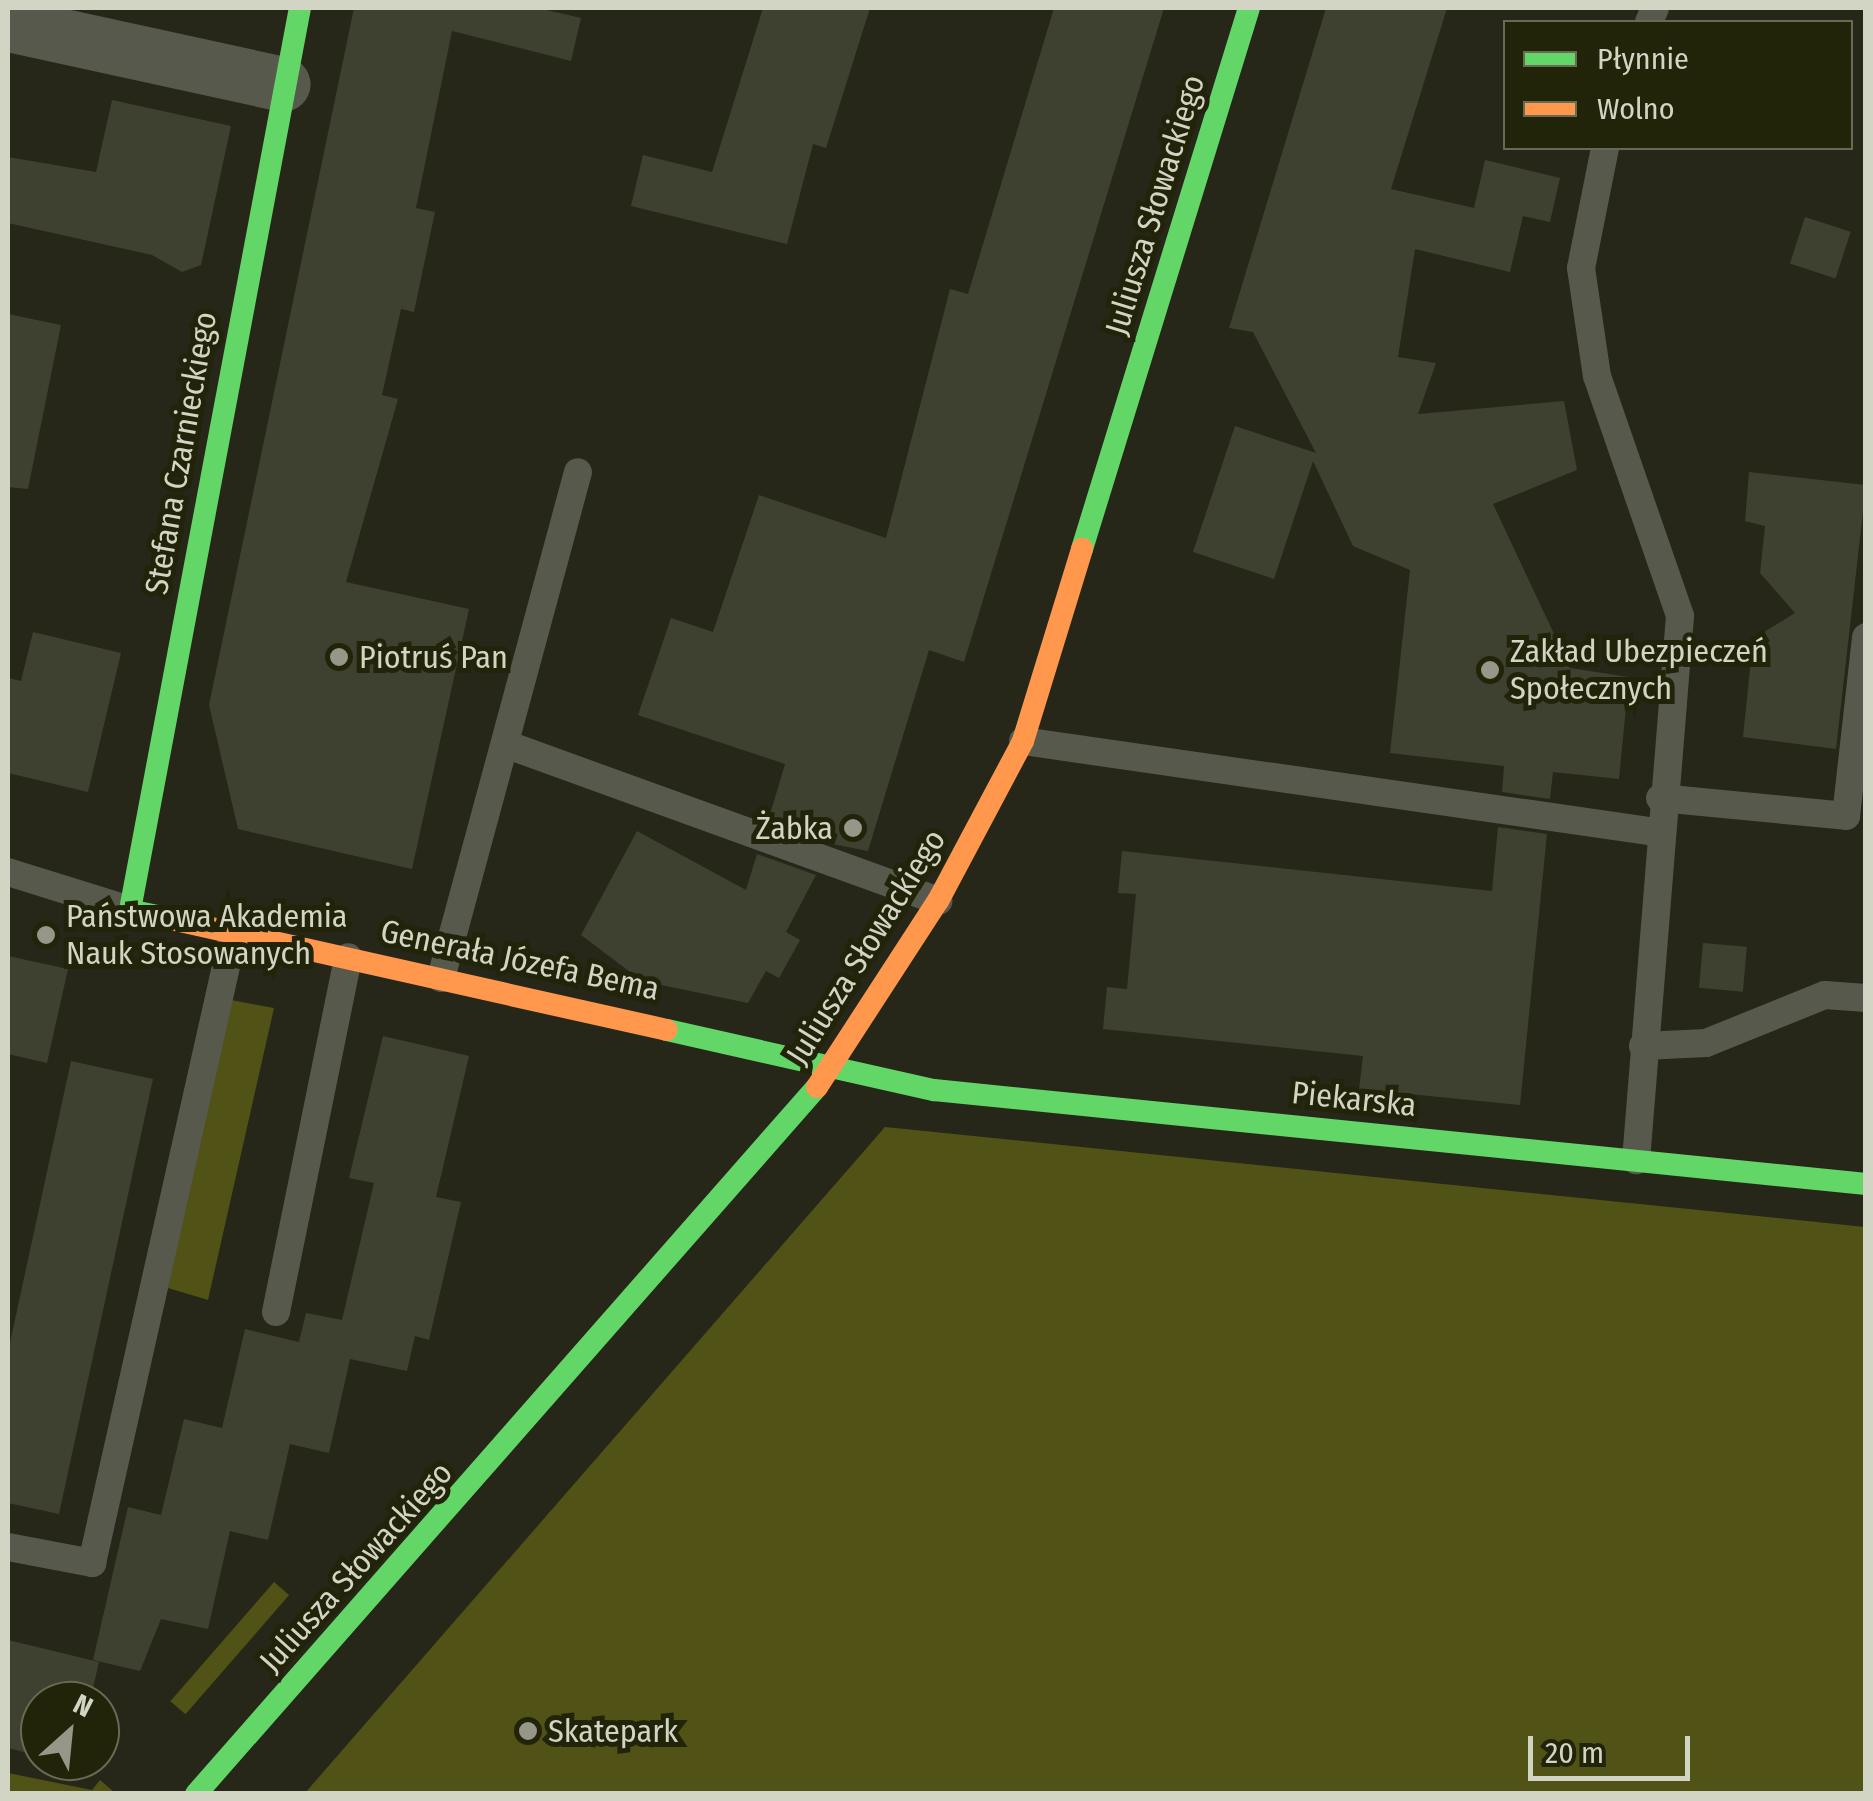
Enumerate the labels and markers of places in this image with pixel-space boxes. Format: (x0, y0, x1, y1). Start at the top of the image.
place label: Zakład Ubezpieczeń Społecznych (1510, 633, 1768, 708)
place label: Piotruś Pan (359, 638, 508, 676)
marker: Piotruś Pan (328, 646, 350, 668)
marker: Zakład Ubezpieczeń Społecznych (1479, 659, 1501, 681)
place label: Żabka (756, 809, 833, 847)
marker: Żabka (842, 817, 864, 839)
place label: Państwowa Akademia Nauk Stosowanych (66, 898, 348, 973)
marker: Państwowa Akademia Nauk Stosowanych (35, 924, 57, 946)
place label: Skatepark (548, 1712, 678, 1750)
marker: Skatepark (517, 1720, 539, 1742)

